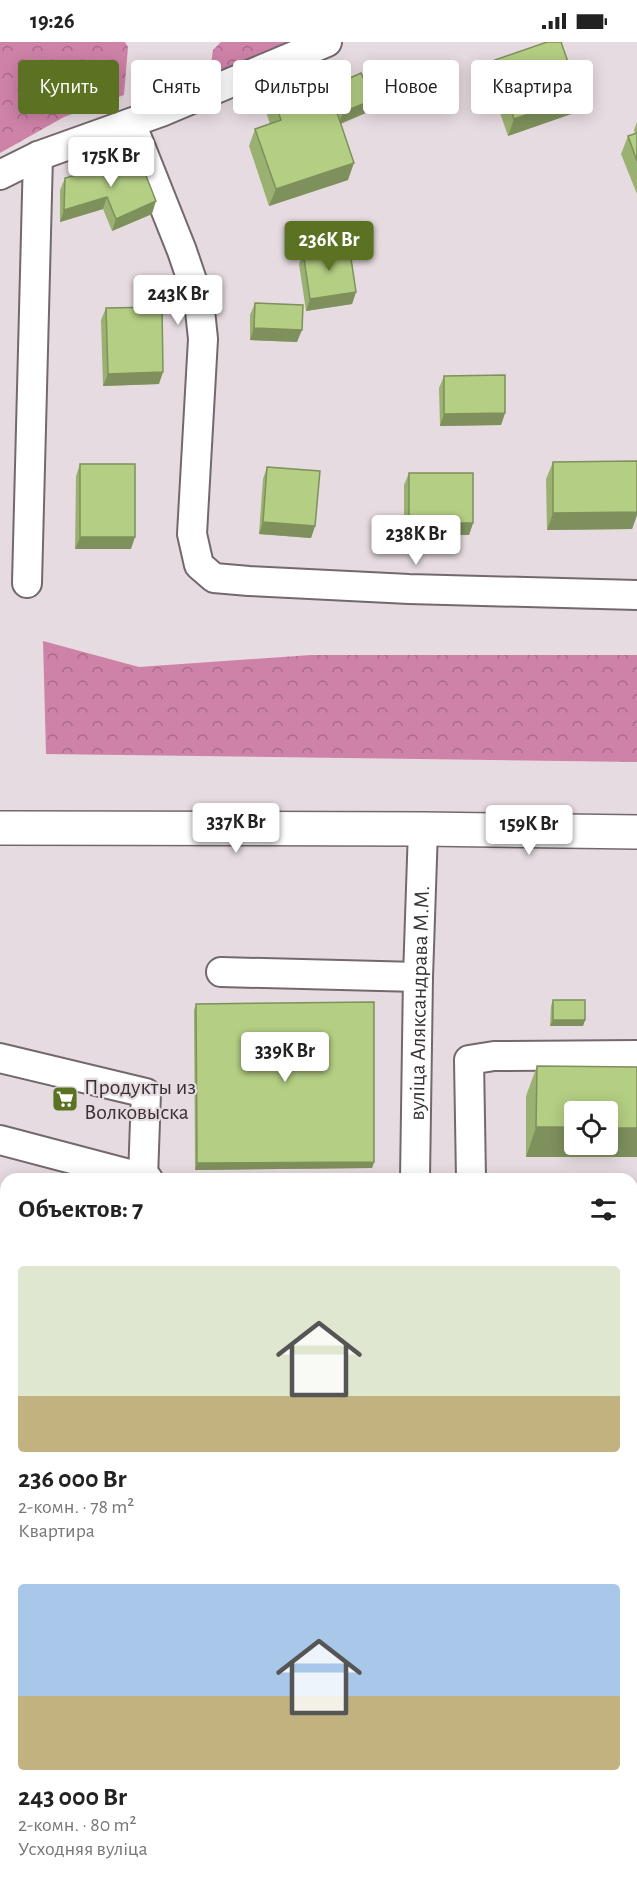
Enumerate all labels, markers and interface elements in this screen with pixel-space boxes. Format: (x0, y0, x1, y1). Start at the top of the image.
text: 19:26 (30, 10, 75, 32)
chip: Купить (18, 60, 119, 114)
chip: Снять (131, 60, 221, 114)
chip: Фильтры (233, 60, 351, 114)
chip: Новое (363, 60, 459, 114)
chip: Квартира (471, 60, 593, 114)
pin: 175K Br (56, 137, 166, 188)
text: 175K Br (82, 146, 140, 166)
pin: 236K Br (274, 221, 384, 272)
text: 236K Br (299, 230, 359, 250)
pin: 243K Br (123, 275, 233, 326)
text: 243K Br (147, 284, 209, 304)
pin: 238K Br (361, 515, 471, 566)
text: 238K Br (385, 524, 447, 544)
pin: 337K Br (181, 803, 291, 854)
pin: 159K Br (474, 805, 584, 856)
text: 337K Br (207, 812, 266, 832)
text: 159K Br (500, 814, 558, 834)
street label: вуліца Аляксандрава М.М. (406, 885, 433, 1121)
pin: 339K Br (230, 1032, 340, 1083)
text: 339K Br (255, 1041, 315, 1061)
place label: Продукты из Волковыска (84, 1076, 196, 1123)
supermarket icon: Продукты из Волковыска (50, 1084, 80, 1114)
map controls (564, 1101, 618, 1155)
button: locate (564, 1101, 618, 1155)
icon: filters (587, 1193, 620, 1226)
text: Объектов: 7 (18, 1196, 143, 1222)
icon: home (265, 1305, 373, 1413)
text: 236 000 Br (18, 1466, 126, 1492)
text: 2-комн. · 78 m² (18, 1497, 134, 1517)
text: Квартира (18, 1521, 95, 1541)
icon: home (265, 1623, 373, 1731)
text: 243 000 Br (18, 1784, 127, 1810)
text: 2-комн. · 80 m² (18, 1815, 136, 1835)
text: Усходняя вуліца (18, 1839, 148, 1859)

